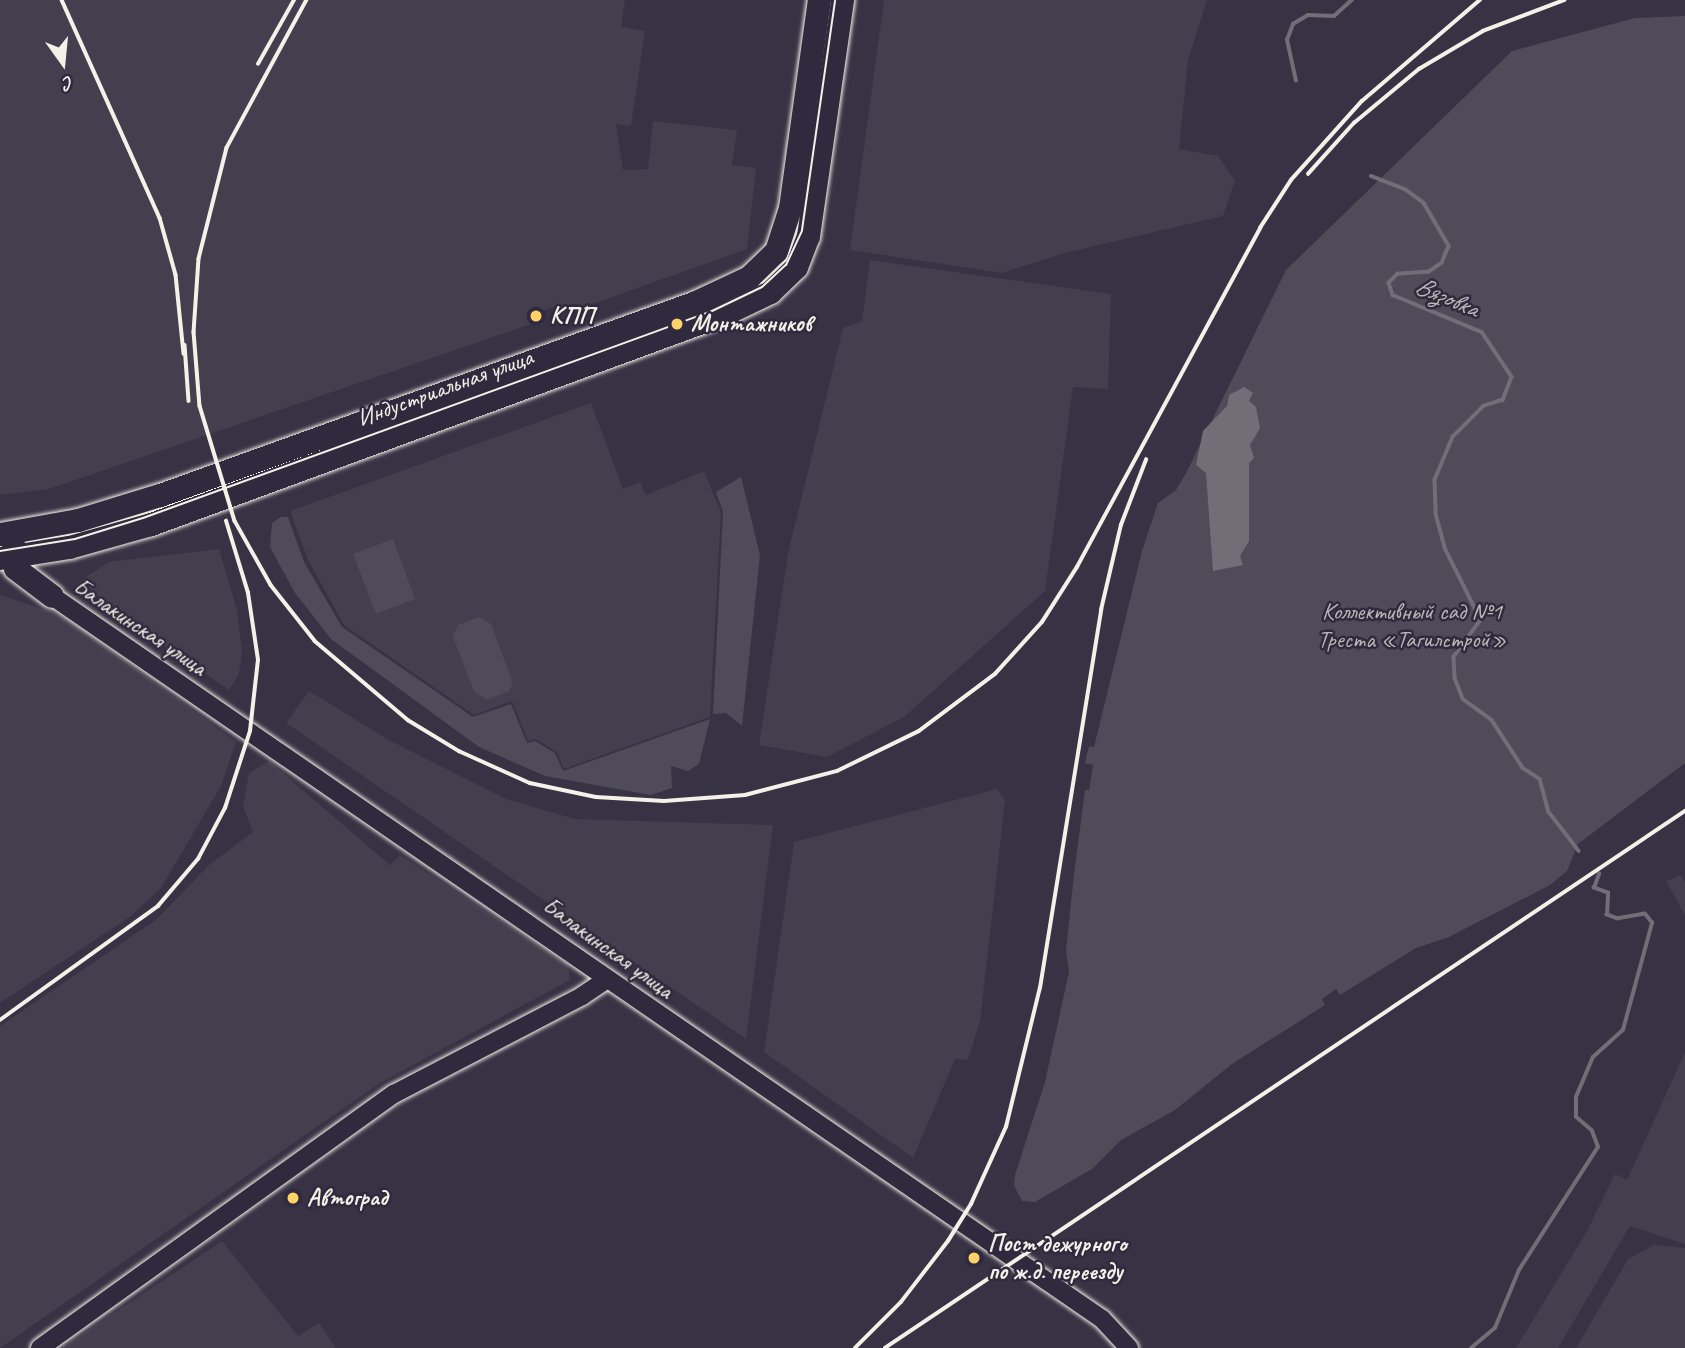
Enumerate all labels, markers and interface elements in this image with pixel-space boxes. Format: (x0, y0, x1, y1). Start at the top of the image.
north arrow (28, 28, 98, 98)
text: С (61, 70, 76, 96)
water label: Вязовка (1411, 270, 1483, 324)
place label: КПП (550, 302, 594, 330)
marker: КПП (528, 308, 544, 324)
place label: Монтажников (691, 310, 812, 338)
marker: Монтажников (669, 316, 685, 332)
street label: Индустриальная улица (352, 343, 538, 433)
street label: Балакинская улица (67, 571, 213, 683)
park label: Коллективный сад №1 Треста «Тагилстрой» (1318, 598, 1506, 654)
street label: Балакинская улица (536, 891, 680, 1005)
place label: Автоград (307, 1184, 388, 1212)
marker: Автоград (285, 1190, 301, 1206)
place label: Пост дежурного по ж.д. переезду (988, 1230, 1128, 1286)
marker: Пост дежурного по ж.д. переезду (966, 1250, 982, 1266)

